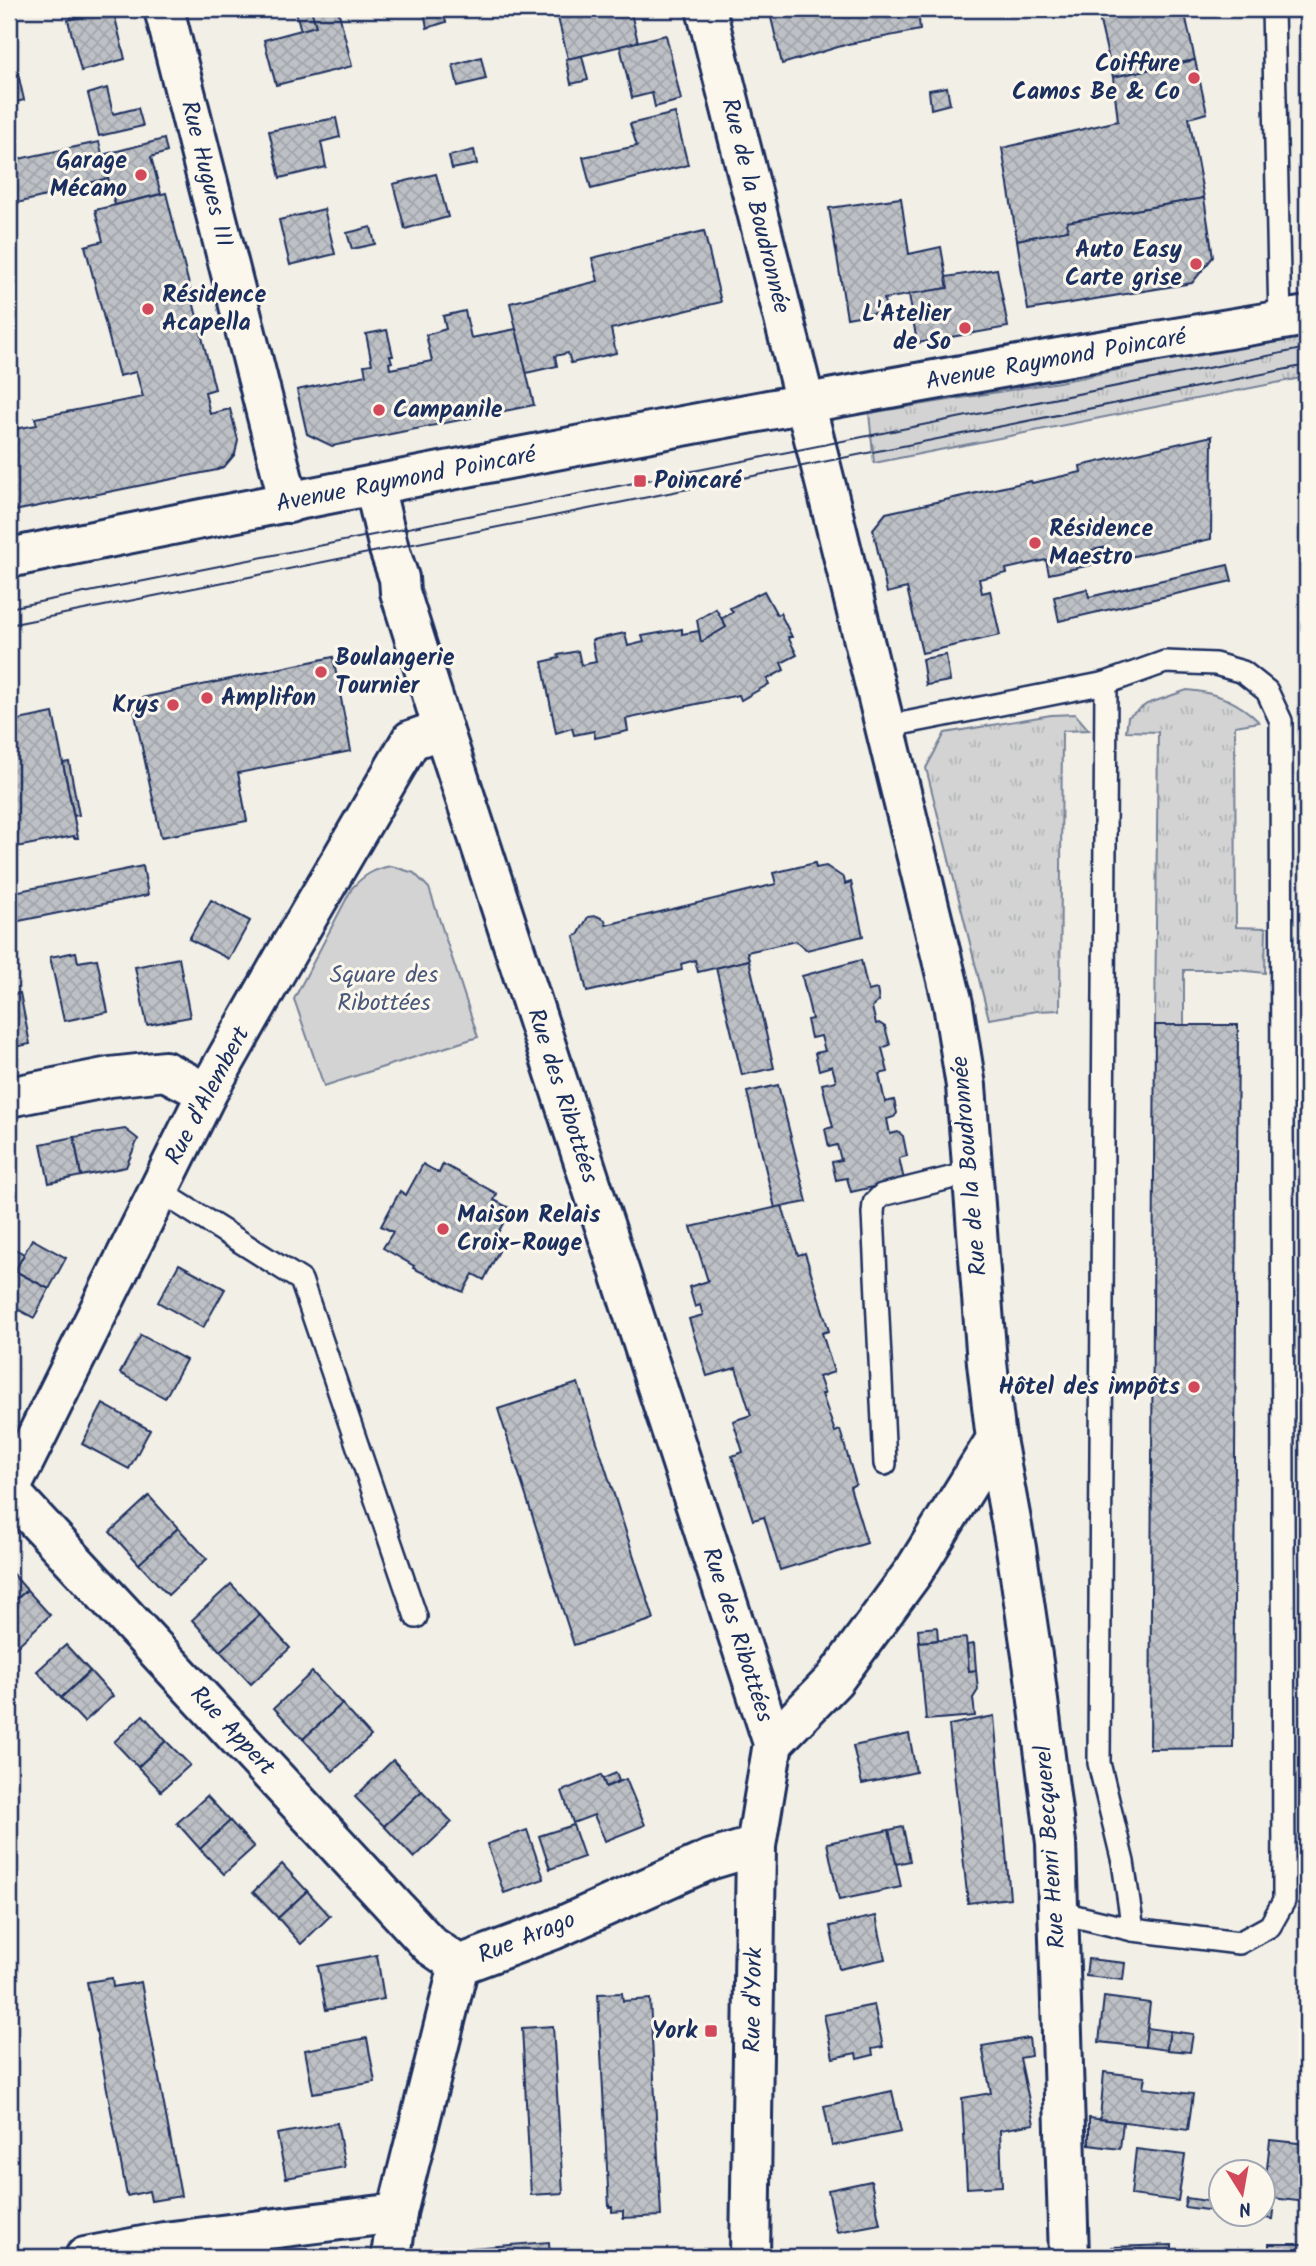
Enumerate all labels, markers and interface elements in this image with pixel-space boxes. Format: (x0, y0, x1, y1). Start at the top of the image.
place label: Coiffure Camos Be & Co (1012, 45, 1180, 112)
marker: Coiffure Camos Be & Co (1186, 70, 1202, 86)
street label: Rue de la Boudronnée (709, 94, 801, 318)
street label: Rue Hugues III (169, 97, 243, 251)
place label: Garage Mécano (50, 142, 127, 209)
marker: Garage Mécano (133, 167, 149, 183)
place label: Auto Easy Carte grise (1065, 231, 1183, 298)
marker: Auto Easy Carte grise (1188, 256, 1204, 272)
place label: Résidence Acapella (162, 276, 266, 343)
place label: L'Atelier de So (862, 295, 952, 362)
marker: Résidence Acapella (140, 301, 156, 317)
street label: Avenue Raymond Poincaré (923, 318, 1191, 402)
marker: L'Atelier de So (957, 320, 973, 336)
place label: Campanile (393, 391, 503, 430)
marker: Campanile (371, 402, 387, 418)
street label: Avenue Raymond Poincaré (273, 435, 541, 524)
place label: Poincaré (654, 462, 742, 501)
marker: Poincaré (632, 473, 648, 489)
place label: Résidence Maestro (1049, 510, 1153, 577)
marker: Résidence Maestro (1027, 535, 1043, 551)
place label: Boulangerie Tournier (335, 639, 455, 706)
marker: Boulangerie Tournier (313, 664, 329, 680)
place label: Amplifon (221, 679, 316, 718)
place label: Krys (112, 686, 159, 725)
marker: Amplifon (199, 690, 215, 706)
marker: Krys (165, 697, 181, 713)
park label: Square des Ribottées (330, 956, 438, 1023)
street label: Rue des Ribottées (515, 1003, 609, 1189)
street label: Rue d'Alembert (155, 1019, 261, 1172)
street label: Rue de la Boudronnée (941, 1054, 999, 1278)
place label: Maison Relais Croix-Rouge (457, 1196, 601, 1263)
marker: Maison Relais Croix-Rouge (435, 1221, 451, 1237)
place label: Hôtel des impôts (999, 1368, 1180, 1407)
marker: Hôtel des impôts (1186, 1379, 1202, 1395)
street label: Rue des Ribottées (690, 1542, 784, 1728)
street label: Rue Appert (180, 1677, 285, 1786)
street label: Rue Henri Becquerel (1024, 1744, 1078, 1950)
street label: Rue Arago (472, 1901, 582, 1975)
street label: Rue d'York (734, 1946, 774, 2053)
place label: York (652, 2012, 698, 2051)
marker: York (703, 2023, 719, 2039)
north arrow (1208, 2158, 1278, 2228)
text: N (1236, 2192, 1254, 2224)

